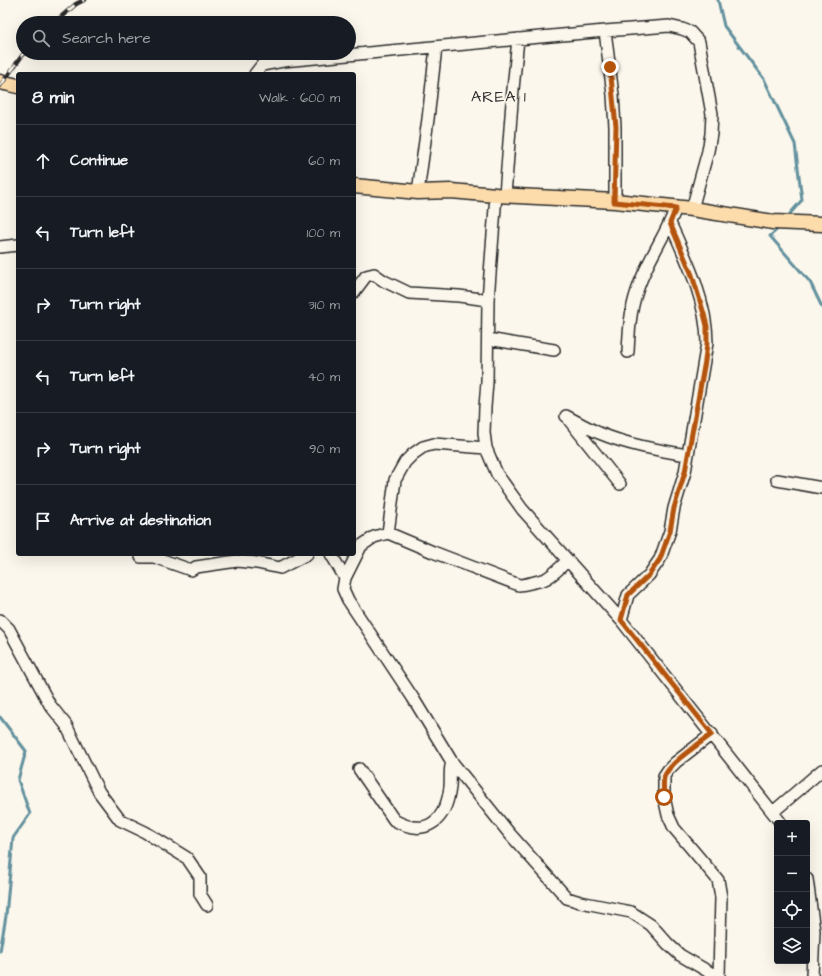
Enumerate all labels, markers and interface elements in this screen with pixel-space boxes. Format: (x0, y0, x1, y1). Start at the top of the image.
search box (16, 16, 356, 60)
icon: search (30, 27, 52, 49)
text: Search here (62, 28, 151, 49)
route end (601, 58, 619, 76)
text: 8 min (32, 86, 74, 110)
district label: AREA 1 (471, 86, 527, 108)
text: Walk · 600 m (259, 89, 340, 107)
icon: ahead (32, 150, 54, 172)
text: Continue (70, 150, 128, 171)
text: 60 m (308, 152, 340, 170)
icon: left (32, 222, 54, 244)
text: Turn left (70, 222, 134, 243)
text: 100 m (307, 224, 340, 242)
icon: right (32, 294, 54, 316)
text: Turn right (70, 294, 141, 315)
text: 310 m (308, 296, 340, 314)
icon: left (32, 366, 54, 388)
text: Turn left (70, 366, 134, 387)
text: 40 m (308, 368, 340, 386)
icon: right (32, 438, 54, 460)
text: Turn right (70, 438, 141, 459)
text: 90 m (309, 440, 340, 458)
icon: arrive (32, 510, 54, 532)
text: Arrive at destination (70, 510, 211, 531)
route start (655, 788, 673, 806)
map controls (774, 820, 810, 964)
button: + (774, 820, 810, 856)
button: − (774, 856, 810, 892)
button: locate (774, 892, 810, 928)
button: layers (774, 928, 810, 964)

